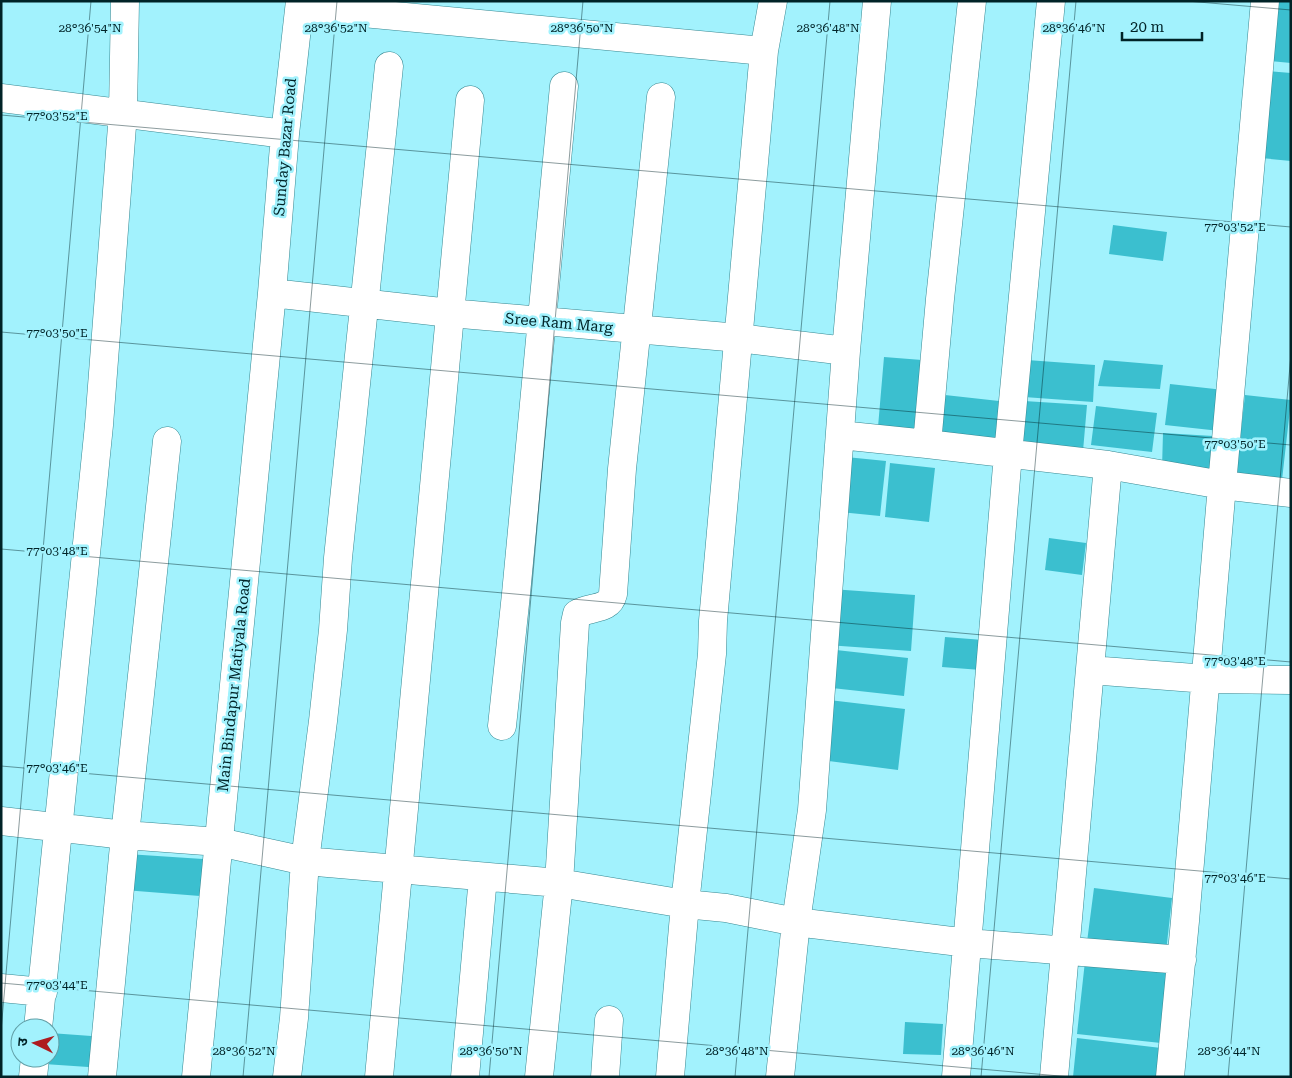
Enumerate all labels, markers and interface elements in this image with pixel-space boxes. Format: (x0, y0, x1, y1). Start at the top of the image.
scale bar (1122, 10, 1202, 42)
text: 20 m (1130, 18, 1165, 36)
text: 28°36'54"N (58, 21, 122, 35)
text: 28°36'52"N (304, 21, 368, 35)
text: 28°36'50"N (550, 21, 614, 35)
text: 28°36'48"N (796, 21, 860, 35)
text: 28°36'46"N (1042, 21, 1106, 35)
street label: Sunday Bazar Road (270, 77, 300, 217)
text: 77°03'52"E (26, 109, 88, 123)
text: 77°03'52"E (1204, 220, 1266, 234)
street label: Sree Ram Marg (504, 309, 614, 337)
text: 77°03'50"E (26, 326, 88, 340)
text: 77°03'50"E (1204, 437, 1266, 451)
text: 77°03'48"E (26, 544, 88, 558)
street label: Main Bindapur Matiyala Road (214, 577, 254, 793)
text: 77°03'48"E (1204, 654, 1266, 668)
text: 77°03'46"E (26, 761, 88, 775)
text: 77°03'46"E (1204, 871, 1266, 885)
text: 77°03'44"E (26, 978, 88, 992)
north arrow (10, 1018, 60, 1068)
text: उ (14, 1036, 30, 1047)
text: 28°36'52"N (212, 1044, 276, 1058)
text: 28°36'50"N (459, 1044, 523, 1058)
text: 28°36'48"N (705, 1044, 769, 1058)
text: 28°36'46"N (951, 1044, 1015, 1058)
text: 28°36'44"N (1197, 1044, 1261, 1058)

